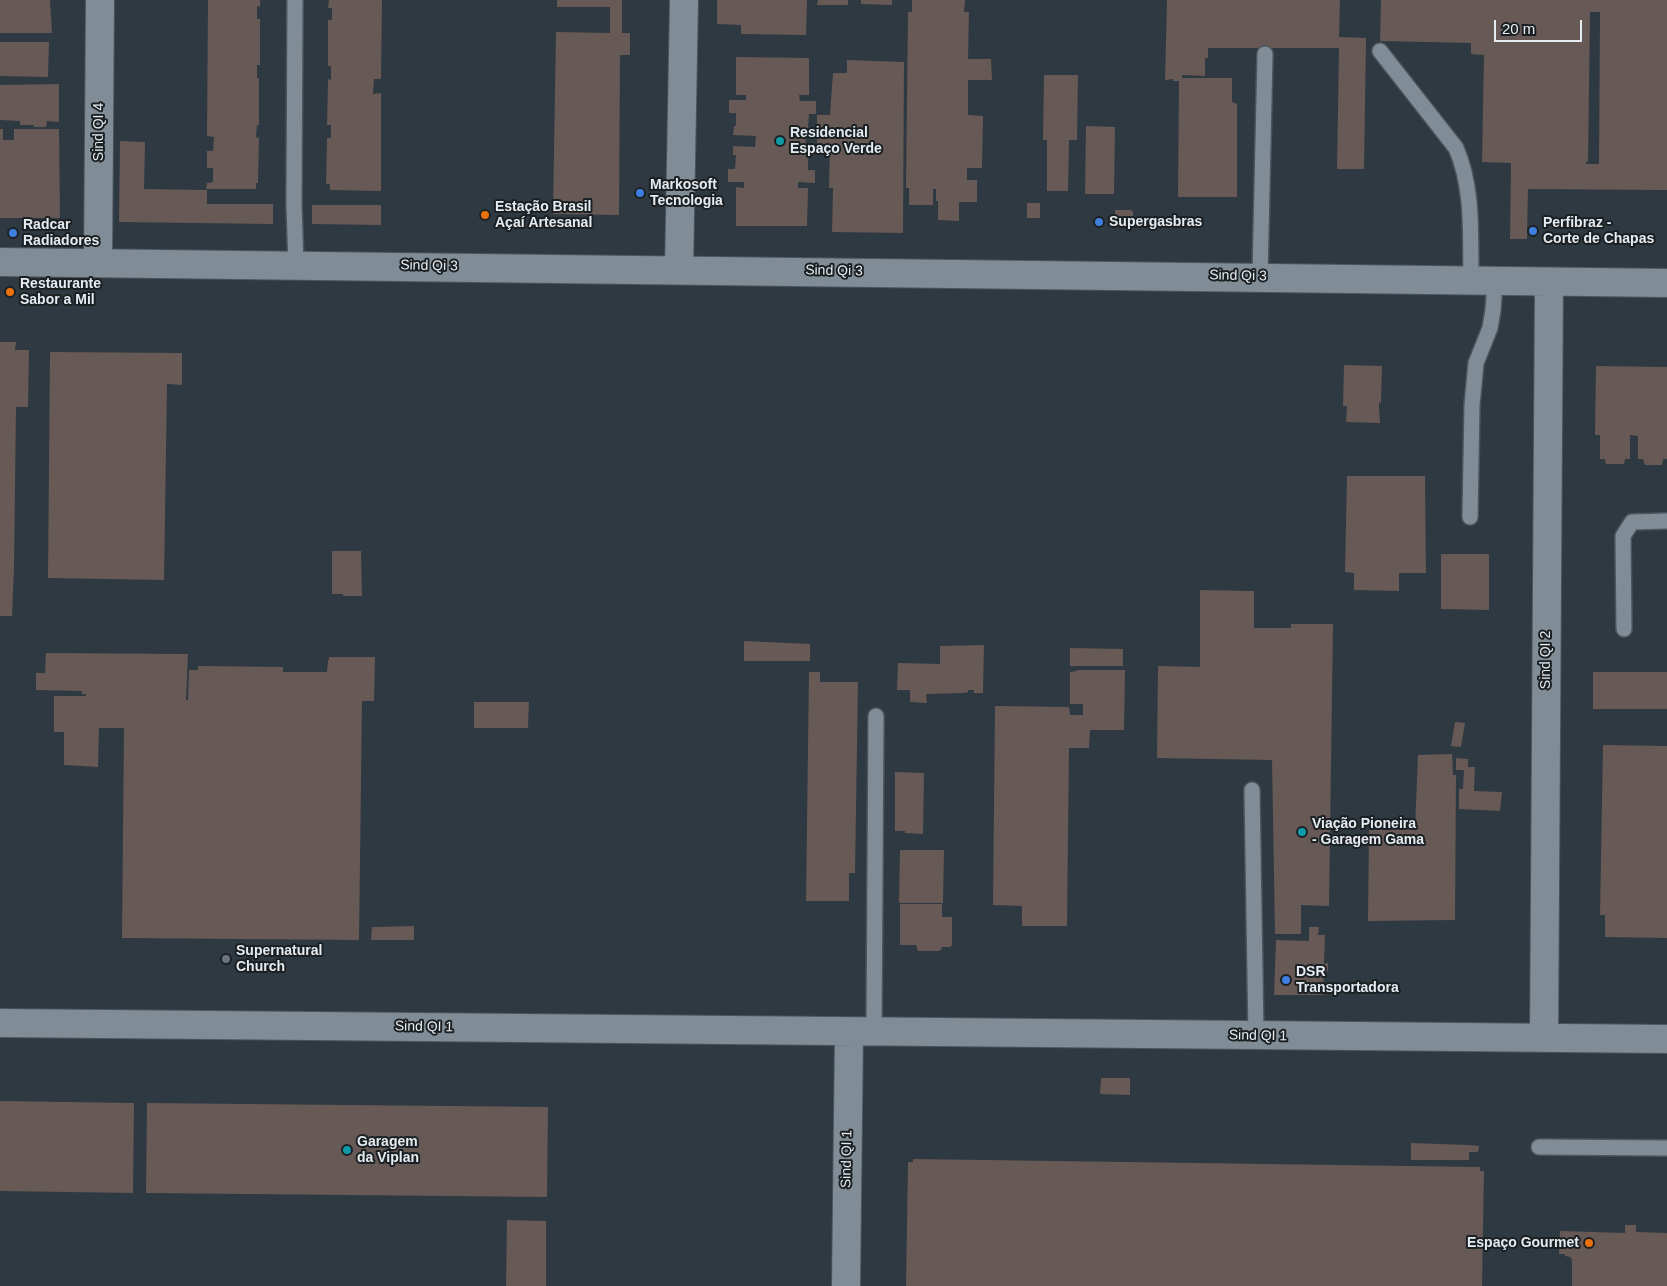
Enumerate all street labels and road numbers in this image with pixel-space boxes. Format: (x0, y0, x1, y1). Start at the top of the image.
street label: Sind QI 4 (91, 103, 107, 161)
street label: Sind Qi 3 (400, 257, 458, 275)
street label: Sind Qi 3 (805, 262, 863, 280)
street label: Sind Qi 3 (1209, 267, 1267, 285)
street label: Sind QI 2 (1538, 631, 1554, 689)
street label: Sind QI 1 (395, 1018, 453, 1036)
street label: Sind QI 1 (1229, 1027, 1287, 1045)
street label: Sind QI 1 (838, 1130, 856, 1188)

